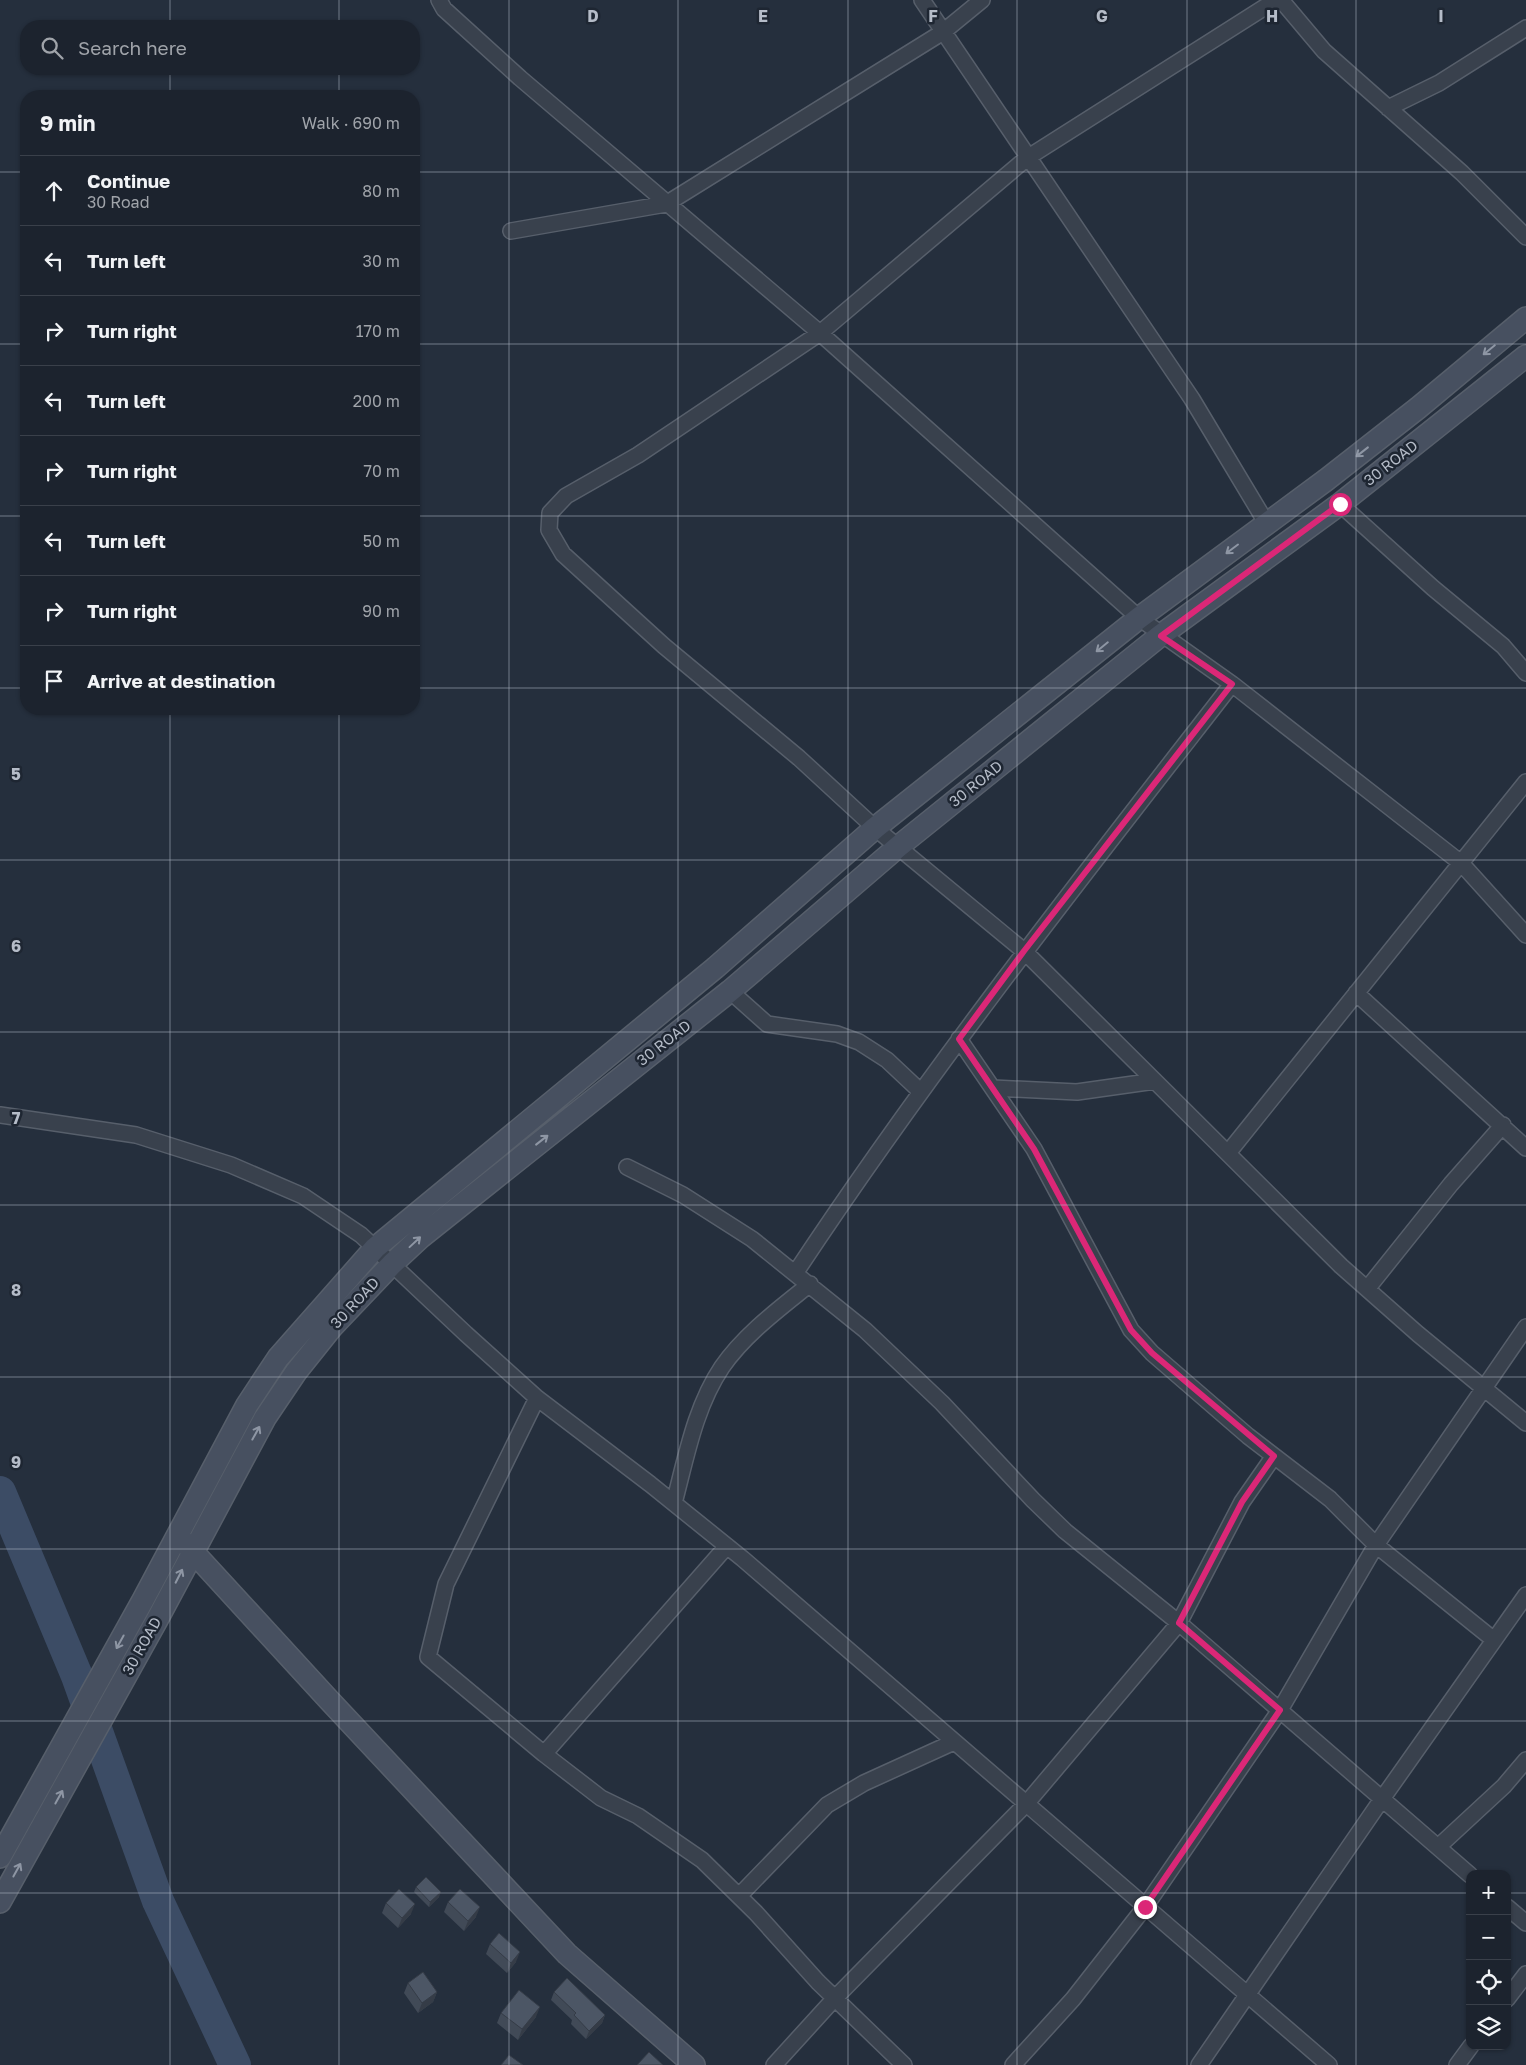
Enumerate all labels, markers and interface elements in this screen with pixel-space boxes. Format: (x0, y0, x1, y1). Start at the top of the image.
text: D (587, 6, 599, 26)
text: E (758, 6, 768, 26)
text: F (928, 6, 938, 26)
text: G (1096, 6, 1108, 26)
text: H (1266, 6, 1278, 26)
text: I (1438, 6, 1444, 26)
search box (20, 20, 420, 75)
icon: search (38, 34, 66, 62)
text: Search here (78, 36, 187, 59)
text: 9 min (40, 110, 95, 136)
text: Walk · 690 m (302, 113, 400, 133)
text: Continue (87, 169, 170, 192)
icon: ahead (40, 177, 68, 205)
text: 80 m (362, 181, 400, 201)
text: 30 Road (87, 192, 149, 212)
icon: left (40, 247, 68, 275)
text: Turn left (87, 249, 166, 272)
text: 30 m (363, 251, 400, 271)
icon: right (40, 317, 68, 345)
text: Turn right (87, 319, 177, 342)
text: 170 m (356, 321, 400, 341)
one-way arrow (1483, 345, 1496, 356)
icon: left (40, 387, 68, 415)
text: Turn left (87, 389, 166, 412)
text: 200 m (353, 391, 400, 411)
street label: 30 ROAD (1360, 436, 1421, 489)
one-way arrow (1356, 446, 1369, 457)
icon: right (40, 457, 68, 485)
text: Turn right (87, 459, 177, 482)
text: 70 m (363, 461, 400, 481)
route start (1329, 493, 1352, 516)
icon: left (40, 527, 68, 555)
text: Turn left (87, 529, 166, 552)
text: 50 m (363, 531, 400, 551)
one-way arrow (1225, 544, 1239, 554)
icon: right (40, 597, 68, 625)
text: Turn right (87, 599, 177, 622)
text: 90 m (362, 601, 400, 621)
one-way arrow (1096, 642, 1109, 653)
icon: arrive (40, 667, 68, 695)
text: Arrive at destination (87, 669, 275, 692)
street label: 30 ROAD (945, 756, 1006, 810)
text: 5 (11, 764, 21, 784)
text: 6 (11, 936, 21, 956)
street label: 30 ROAD (633, 1016, 694, 1069)
text: 7 (12, 1108, 21, 1128)
one-way arrow (535, 1135, 548, 1146)
one-way arrow (409, 1236, 422, 1248)
street label: 30 ROAD (326, 1273, 382, 1332)
text: 8 (11, 1280, 21, 1300)
one-way arrow (251, 1426, 261, 1441)
text: 9 (11, 1452, 21, 1472)
one-way arrow (174, 1569, 184, 1584)
street label: 30 ROAD (118, 1613, 164, 1678)
one-way arrow (114, 1635, 124, 1649)
one-way arrow (54, 1790, 64, 1804)
one-way arrow (13, 1864, 23, 1878)
map controls (1466, 1870, 1511, 2050)
button: + (1466, 1870, 1511, 1915)
route end (1134, 1896, 1157, 1919)
button: − (1466, 1915, 1511, 1960)
button: locate (1466, 1960, 1511, 2005)
button: layers (1466, 2005, 1511, 2050)

